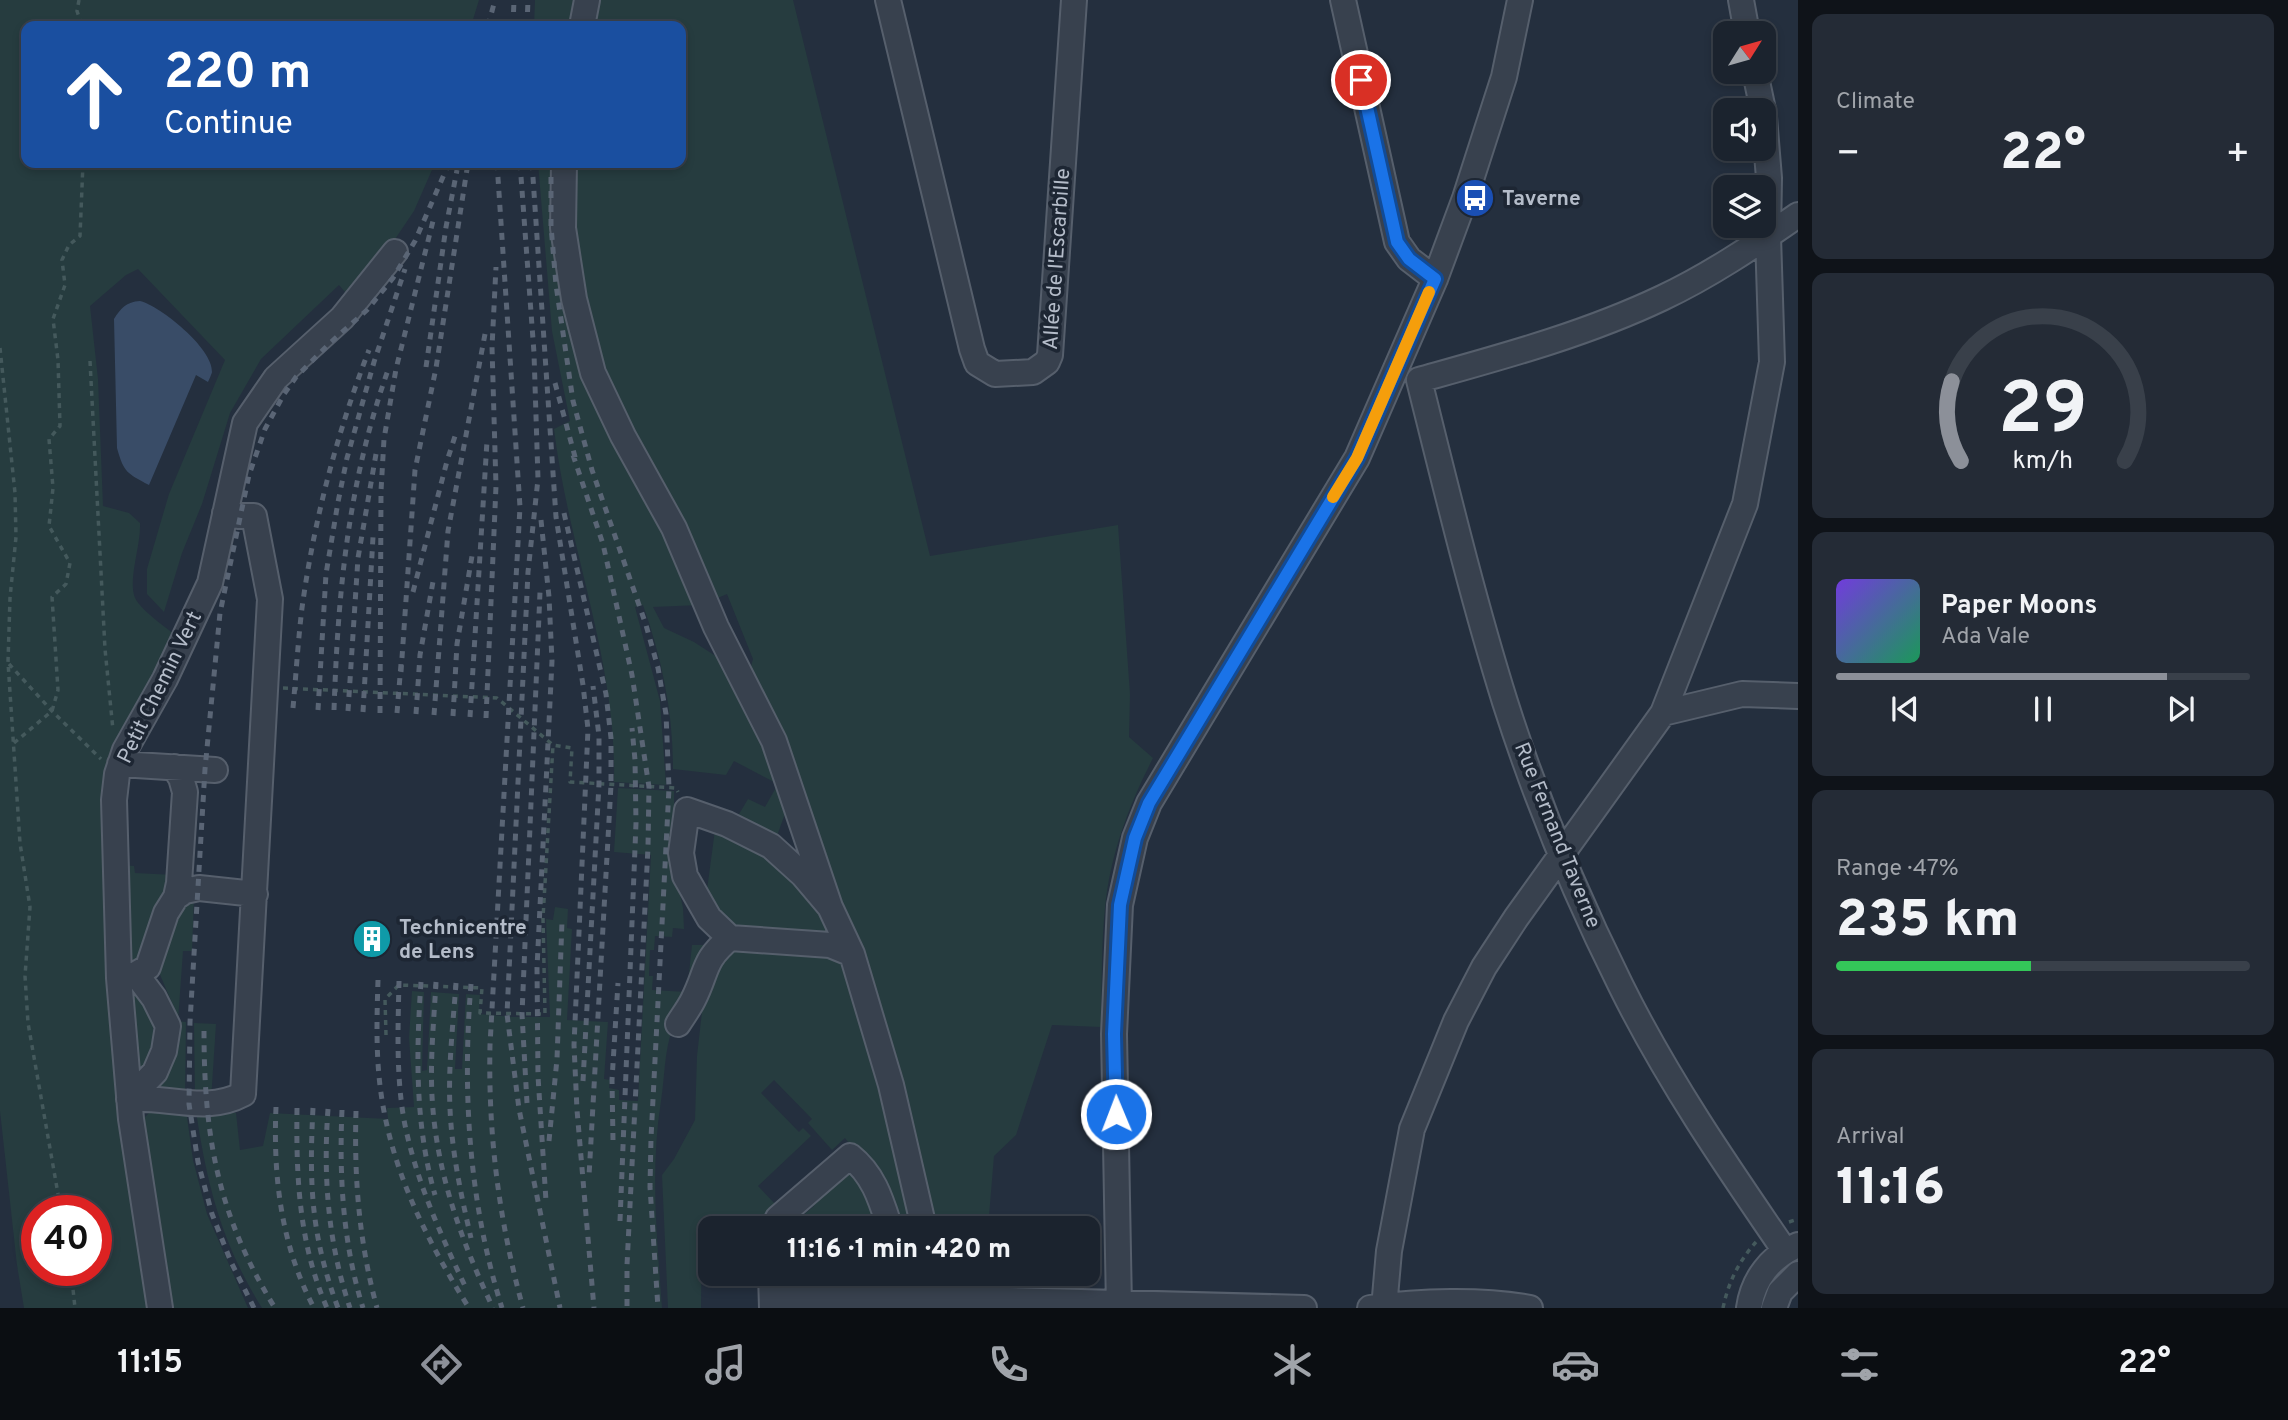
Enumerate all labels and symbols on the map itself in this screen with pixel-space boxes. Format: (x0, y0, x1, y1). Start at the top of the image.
north arrow (1713, 21, 1776, 84)
pin (1331, 50, 1391, 110)
street label: Allée de l'Escarbille (1038, 167, 1077, 351)
bus stop icon: Taverne (1454, 177, 1496, 219)
place label: Taverne (1502, 186, 1581, 213)
street label: Petit Chemin Vert (112, 607, 209, 768)
street label: Rue Fernand Taverne (1507, 739, 1606, 932)
place label: Technicentre de Lens (399, 915, 527, 966)
building icon: Technicentre de Lens (351, 918, 393, 960)
position arrow (1079, 1077, 1153, 1151)
speed limit sign: 40 (21, 1195, 112, 1286)

